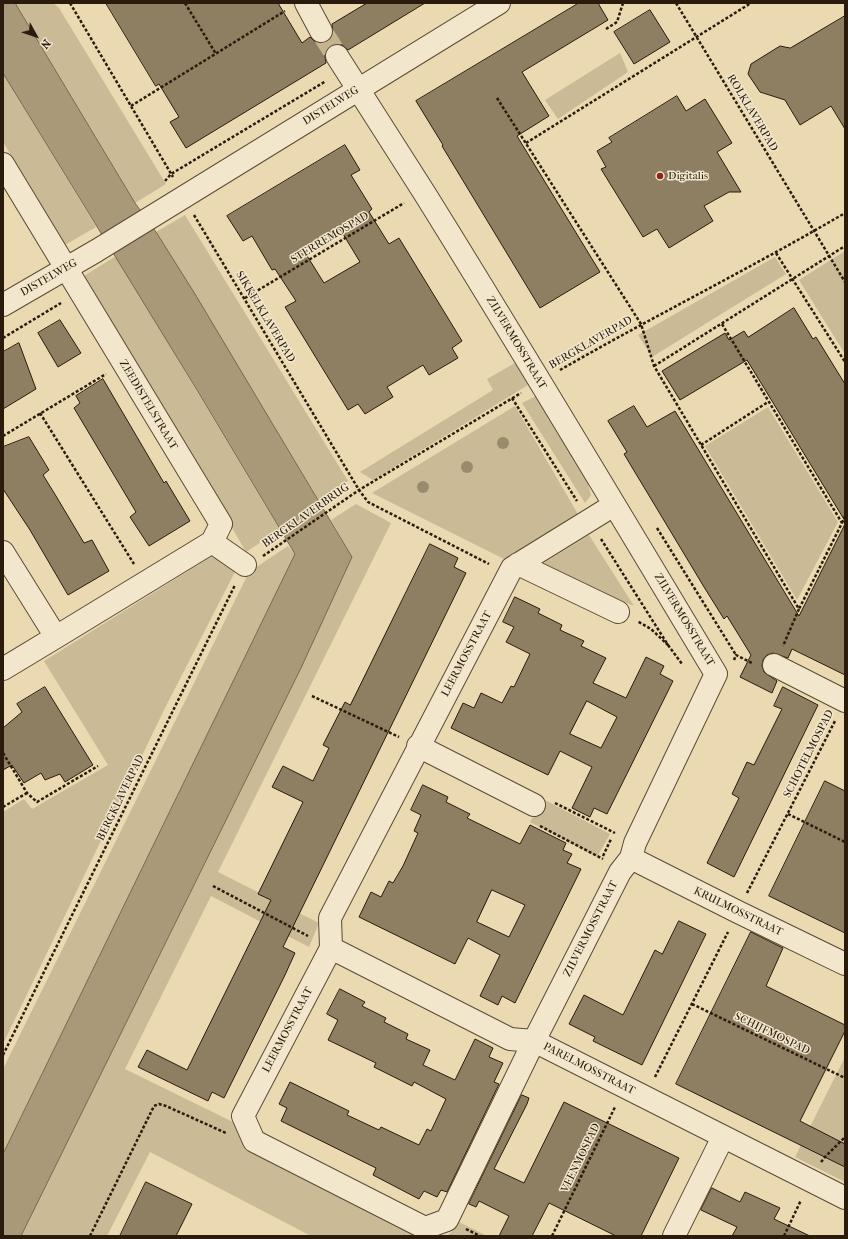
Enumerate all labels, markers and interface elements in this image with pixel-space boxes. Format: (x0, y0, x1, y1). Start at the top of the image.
north arrow (16, 16, 56, 56)
text: N (38, 37, 53, 51)
street label: ROLKLAVERPAD (724, 72, 780, 154)
street label: DISTELWEG (301, 84, 361, 128)
place label: Digitalis (668, 169, 708, 183)
marker: Digitalis (655, 171, 665, 181)
street label: STERREMOSPAD (289, 210, 371, 266)
street label: DISTELWEG (18, 256, 80, 300)
street label: SIKKELKLAVERPAD (233, 269, 297, 365)
street label: ZILVERMOSSTRAAT (483, 294, 549, 392)
street label: BERGKLAVERPAD (547, 314, 635, 372)
street label: ZEEDISTELSTRAAT (116, 358, 180, 452)
street label: BERGKLAVERBRUG (260, 481, 352, 551)
street label: ZILVERMOSSTRAAT (651, 571, 717, 669)
street label: LEERMOSSTRAAT (439, 609, 495, 699)
street label: SCHOTELMOSPAD (781, 708, 837, 800)
street label: BERGKLAVERPAD (94, 753, 148, 843)
street label: ZILVERMOSSTRAAT (561, 879, 621, 979)
street label: KRULMOSSTRAAT (691, 885, 785, 939)
street label: LEERMOSSTRAAT (260, 985, 316, 1075)
street label: SCHIJFMOSPAD (732, 1010, 812, 1058)
street label: PARELMOSSTRAAT (541, 1040, 637, 1098)
street label: VEENMOSPAD (559, 1121, 603, 1195)

